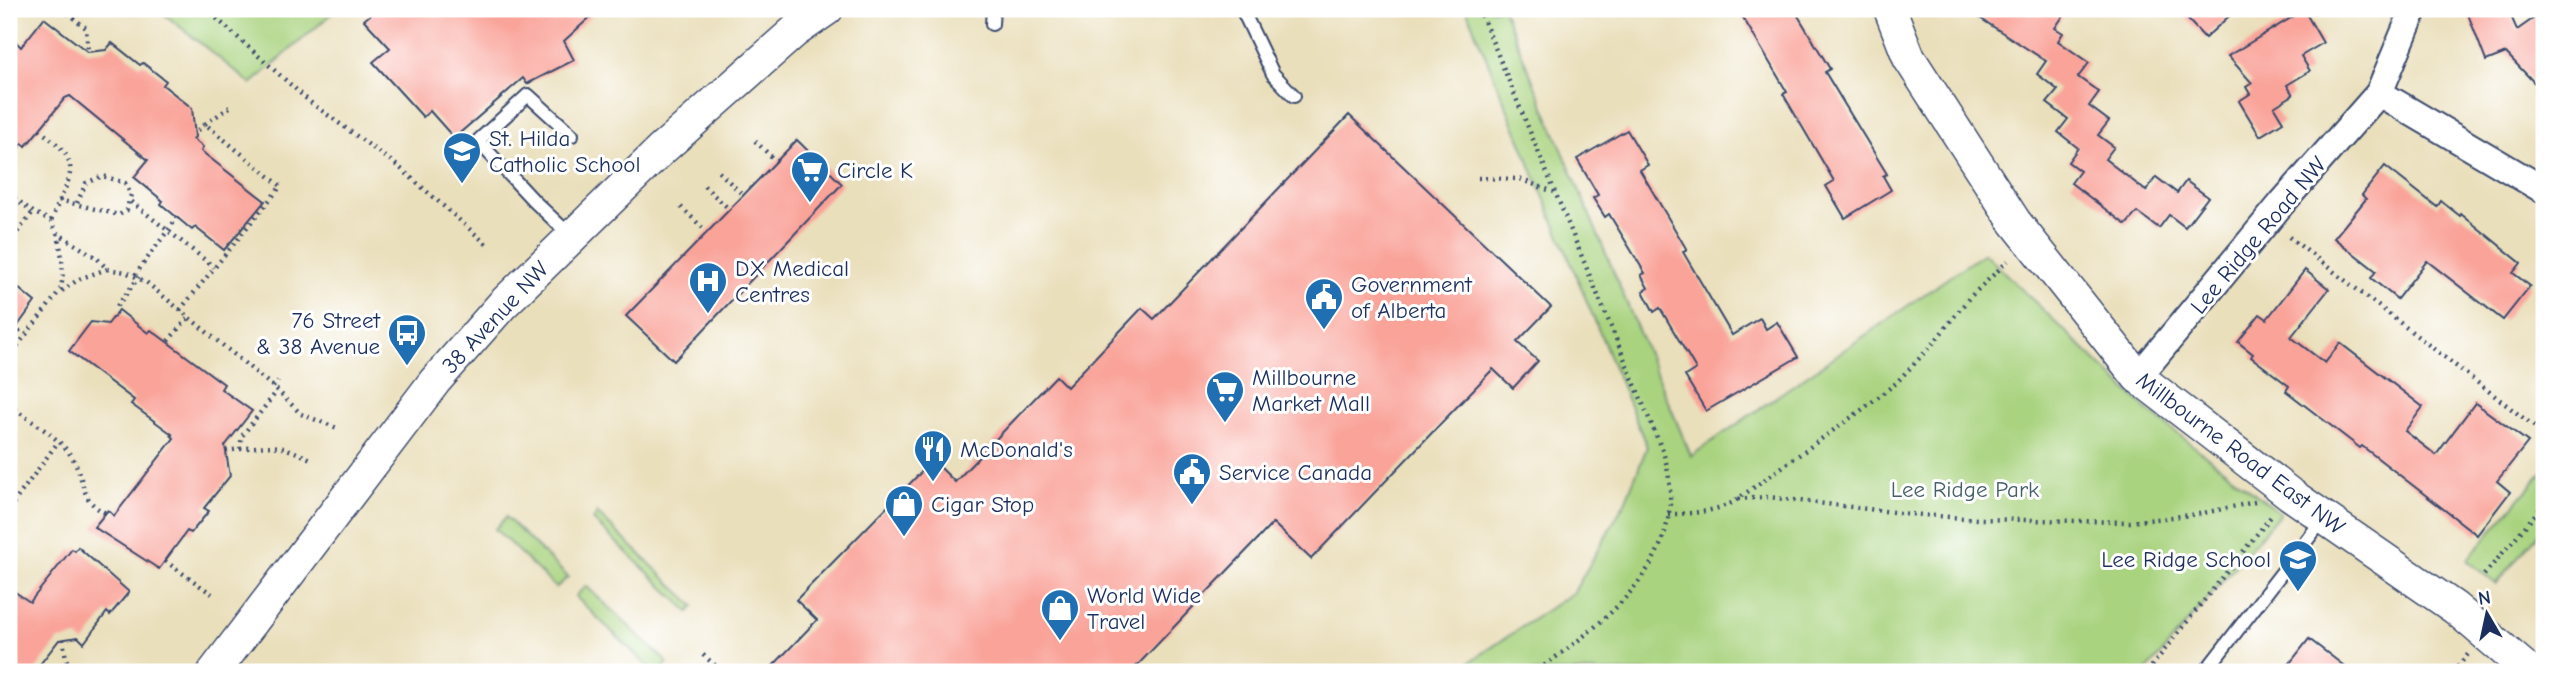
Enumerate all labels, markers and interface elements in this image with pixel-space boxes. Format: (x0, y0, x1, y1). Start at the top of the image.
place label: St. Hilda Catholic School (489, 125, 641, 178)
school or university icon: St. Hilda Catholic School (441, 130, 483, 185)
supermarket icon: Circle K (789, 149, 831, 204)
street label: Lee Ridge Road NW (2185, 151, 2332, 319)
place label: Circle K (837, 157, 913, 184)
street label: 38 Avenue NW (436, 255, 554, 379)
place label: DX Medical Centres (735, 255, 849, 308)
hospital icon: DX Medical Centres (687, 260, 729, 315)
place label: Government of Alberta (1351, 271, 1473, 324)
public building icon: Government of Alberta (1303, 276, 1345, 331)
place label: 76 Street & 38 Avenue (256, 307, 381, 360)
bus stop icon: 76 Street & 38 Avenue (386, 312, 428, 367)
place label: Millbourne Market Mall (1252, 364, 1370, 417)
street label: Millbourne Road East NW (2131, 366, 2350, 541)
supermarket icon: Millbourne Market Mall (1204, 369, 1246, 424)
restaurant icon: McDonald's (912, 428, 954, 483)
place label: McDonald's (960, 436, 1073, 463)
public building icon: Service Canada (1171, 451, 1213, 506)
place label: Service Canada (1219, 459, 1372, 486)
park label: Lee Ridge Park (1891, 476, 2039, 503)
shop icon: Cigar Stop (883, 483, 925, 538)
place label: Cigar Stop (931, 491, 1034, 518)
school or university icon: Lee Ridge School (2277, 538, 2319, 593)
place label: Lee Ridge School (2101, 546, 2271, 573)
north arrow (2452, 580, 2522, 650)
place label: World Wide Travel (1087, 582, 1201, 635)
text: N (2477, 586, 2492, 610)
shop icon: World Wide Travel (1039, 587, 1081, 642)

